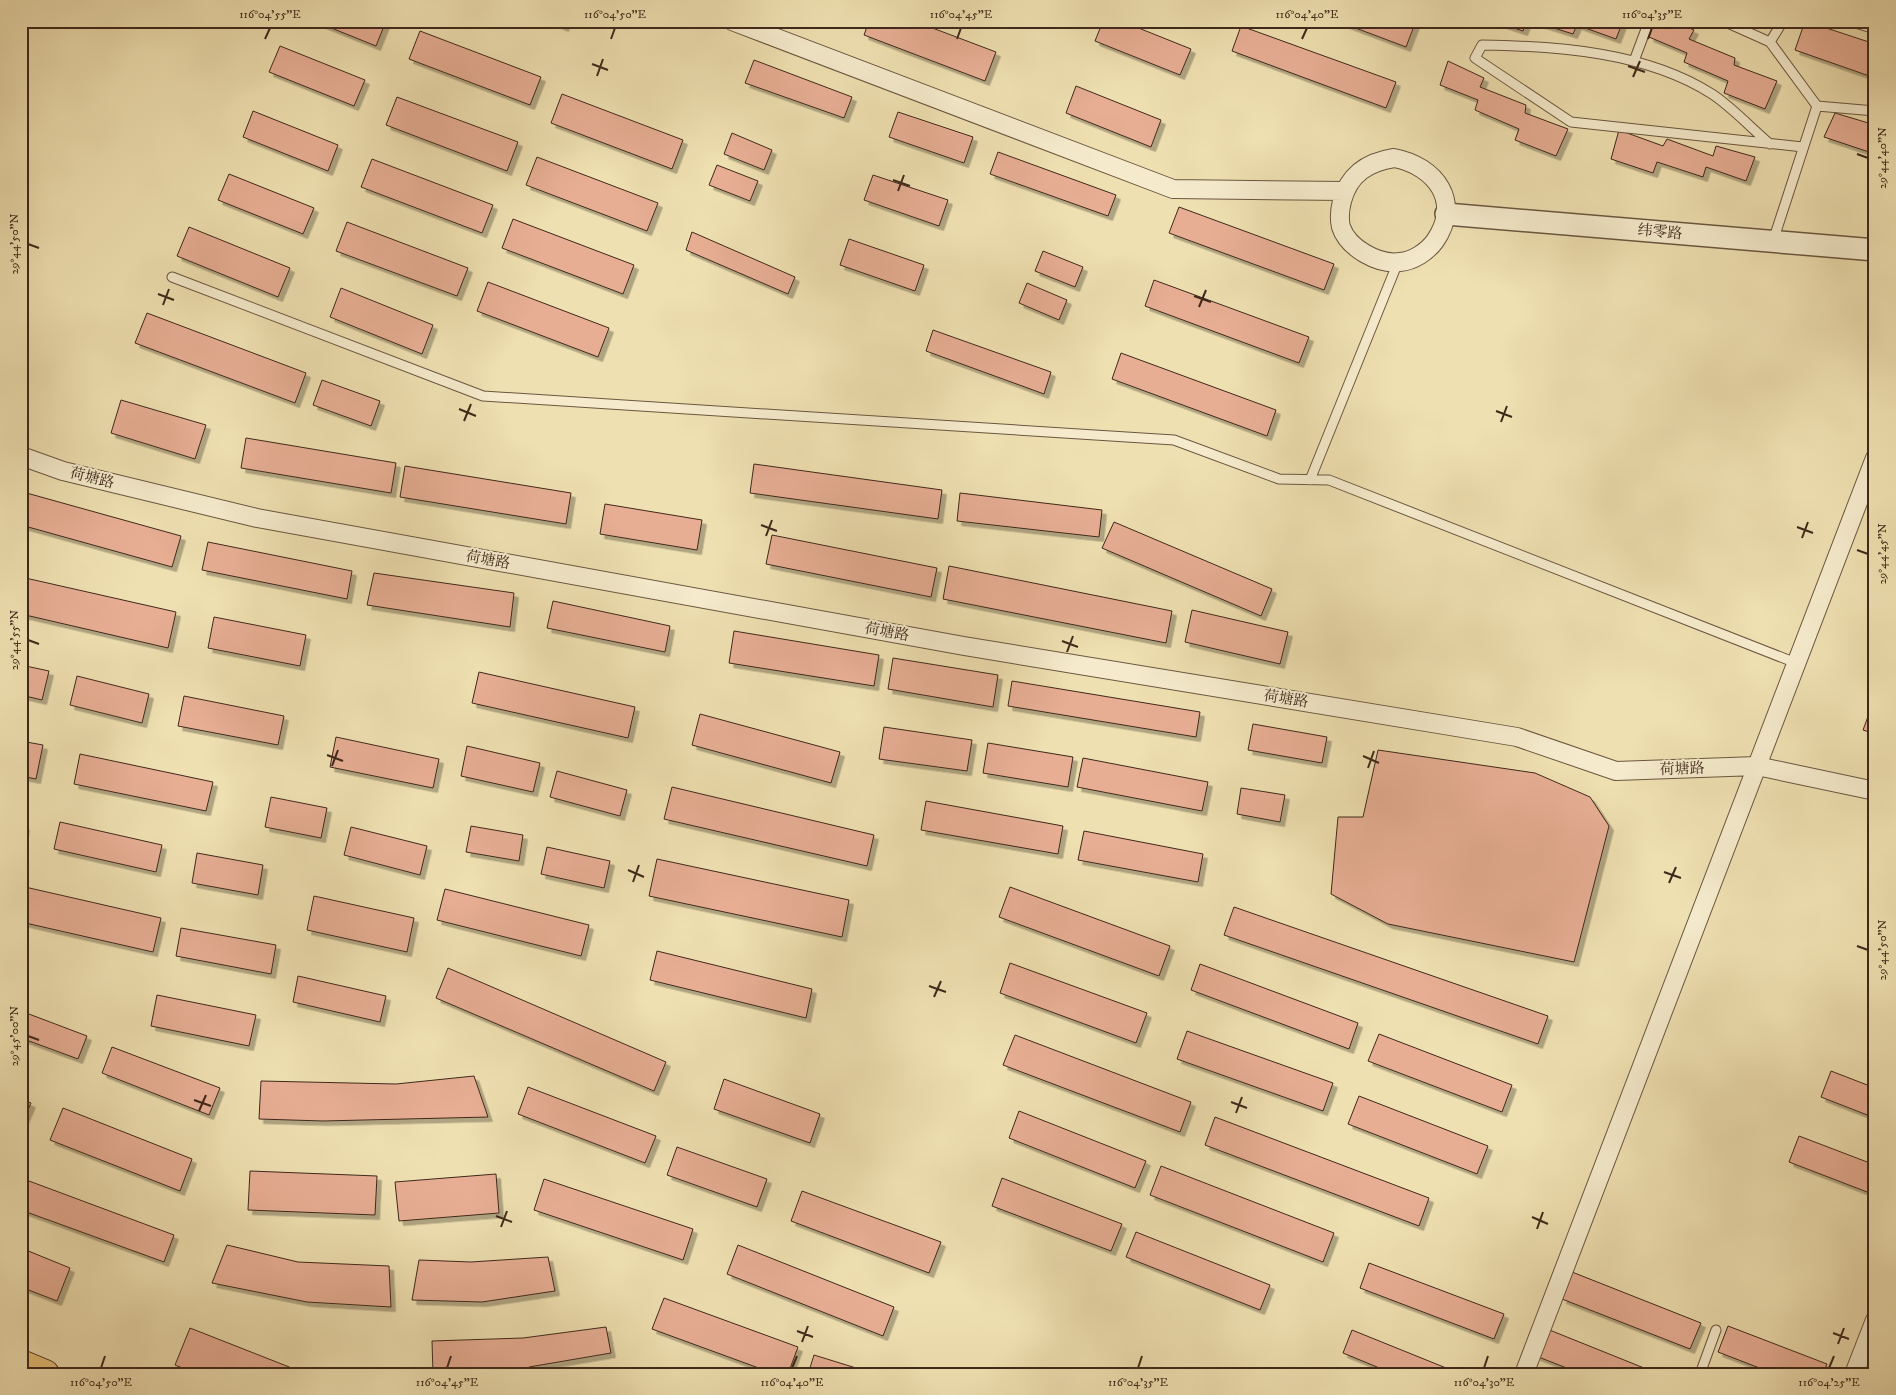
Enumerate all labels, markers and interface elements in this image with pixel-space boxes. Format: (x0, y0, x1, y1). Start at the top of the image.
text: 116°04'55"E (239, 7, 301, 22)
text: 116°04'50"E (584, 7, 647, 22)
text: 116°04'45"E (930, 7, 993, 22)
text: 116°04'40"E (1275, 7, 1339, 22)
text: 116°04'35"E (1622, 7, 1683, 22)
text: 29°44'40"N (1875, 127, 1890, 189)
text: 29°44'50"N (7, 213, 22, 274)
street label: 纬零路 (1637, 221, 1683, 243)
street label: 荷塘路 (68, 463, 116, 493)
text: 29°44'45"N (1875, 523, 1890, 585)
street label: 荷塘路 (464, 547, 512, 573)
text: 29°44'55"N (7, 610, 22, 670)
street label: 荷塘路 (863, 619, 911, 645)
street label: 荷塘路 (1262, 686, 1310, 712)
street label: 荷塘路 (1659, 759, 1705, 779)
text: 29°44'50"N (1875, 919, 1890, 980)
text: 29°45'00"N (7, 1006, 22, 1066)
text: 116°04'50"E (70, 1375, 133, 1390)
text: 116°04'45"E (416, 1375, 479, 1390)
text: 116°04'40"E (760, 1375, 824, 1390)
text: 116°04'35"E (1108, 1375, 1169, 1390)
text: 116°04'30"E (1454, 1375, 1515, 1390)
text: 116°04'25"E (1798, 1375, 1860, 1390)

